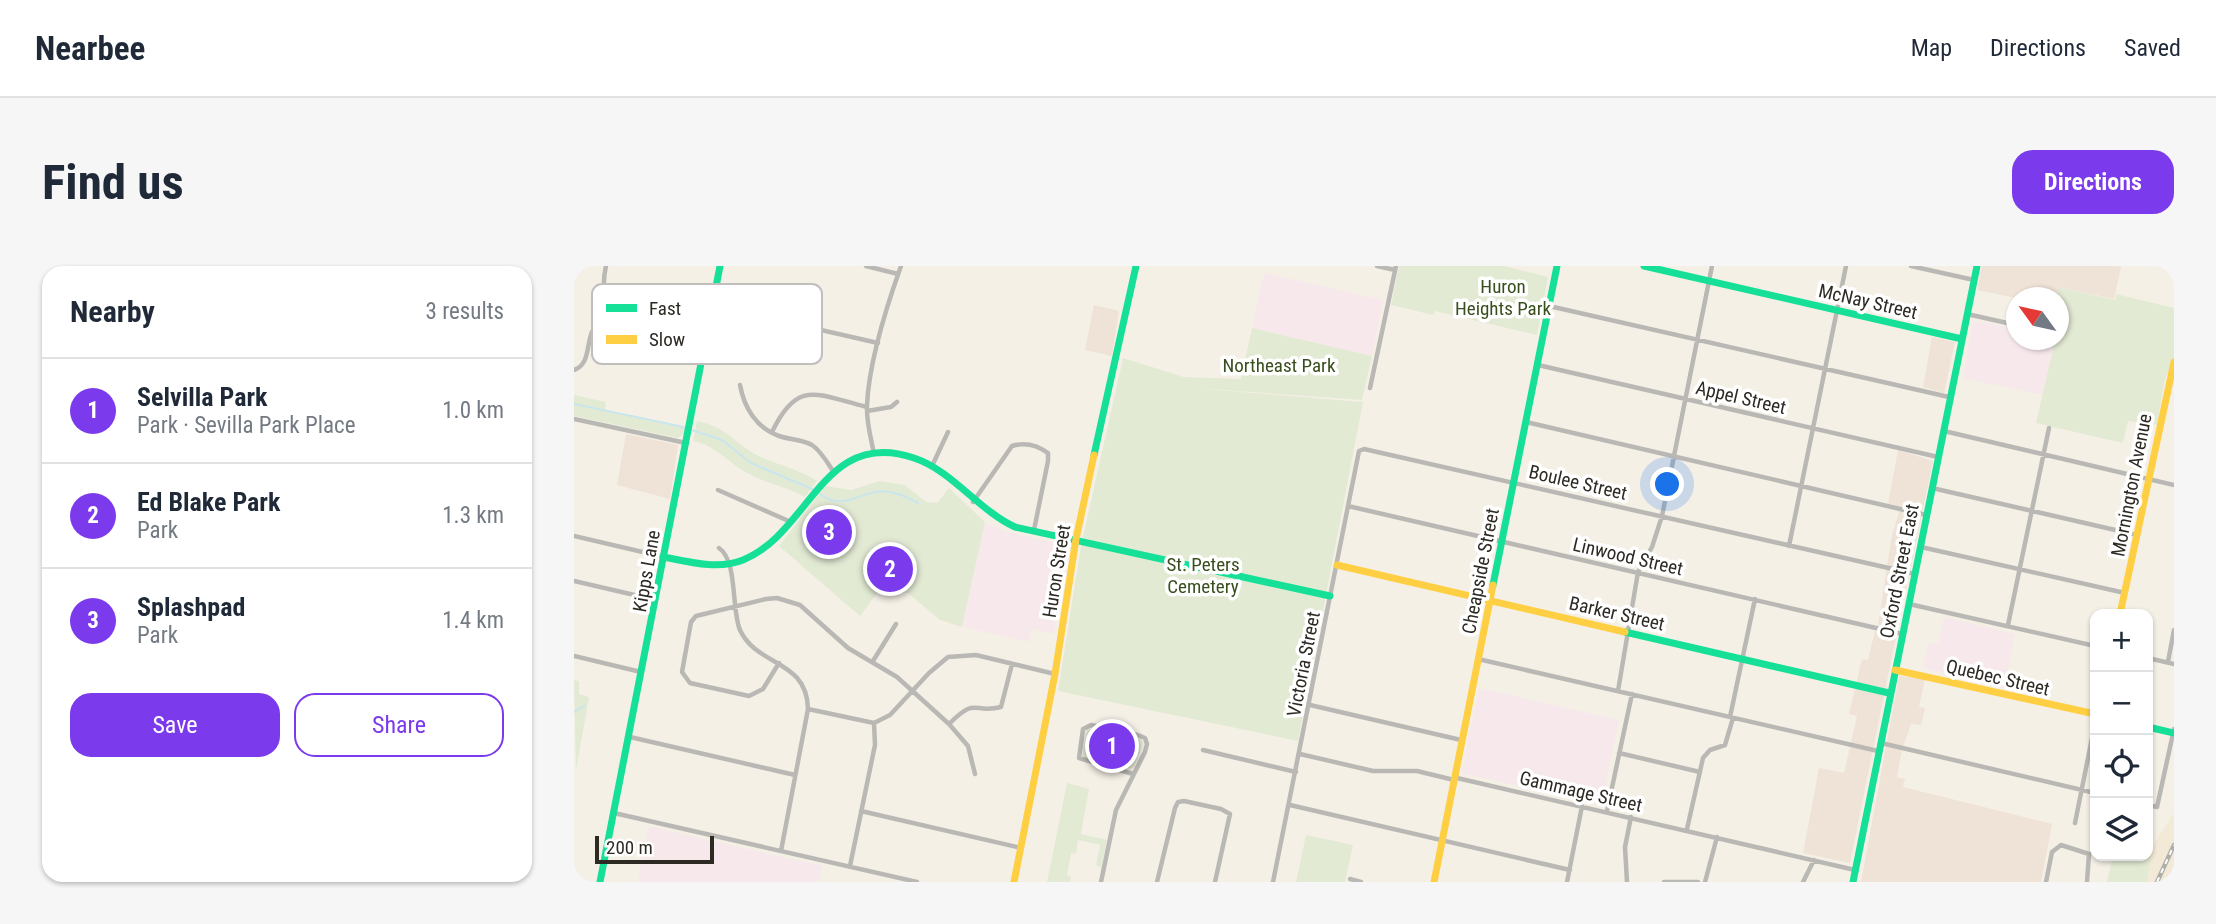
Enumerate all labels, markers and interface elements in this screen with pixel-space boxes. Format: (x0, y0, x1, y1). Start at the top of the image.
text: Nearbee (35, 29, 145, 68)
text: Map (1911, 34, 1952, 62)
text: Directions (1990, 34, 2086, 62)
text: Saved (2124, 34, 2181, 62)
button: Directions (2012, 150, 2174, 214)
text: Find us (42, 154, 184, 211)
park label: Huron Heights Park (1455, 275, 1551, 320)
street label: McNay Street (1816, 279, 1920, 324)
legend (592, 284, 822, 364)
north arrow (2006, 287, 2069, 350)
text: Nearby (70, 294, 155, 329)
text: Fast (649, 297, 681, 320)
text: 3 results (426, 298, 504, 325)
text: Slow (649, 328, 685, 351)
park label: Northeast Park (1223, 354, 1336, 377)
street label: Appel Street (1694, 376, 1788, 419)
text: Selvilla Park (137, 382, 268, 412)
text: 1 (87, 397, 99, 424)
text: 1.0 km (442, 397, 504, 424)
text: Park · Sevilla Park Place (137, 412, 355, 439)
street label: Mornington Avenue (2106, 412, 2157, 558)
street label: Boulee Street (1527, 460, 1629, 505)
your location (1650, 467, 1684, 501)
text: Ed Blake Park (137, 487, 280, 517)
text: 2 (87, 502, 99, 529)
text: 1.3 km (442, 502, 504, 529)
street label: Oxford Street East (1875, 502, 1924, 640)
pin: 3 (806, 506, 852, 558)
street label: Cheapside Street (1457, 506, 1504, 636)
text: Park (137, 517, 178, 544)
street label: Huron Street (1038, 523, 1075, 619)
street label: Kipps Lane (628, 528, 665, 614)
street label: Linwood Street (1571, 533, 1685, 580)
pin: 2 (867, 543, 913, 595)
park label: St. Peters Cemetery (1166, 553, 1240, 598)
street label: Barker Street (1567, 591, 1667, 636)
text: Splashpad (137, 592, 245, 622)
text: 3 (87, 607, 99, 634)
text: 1.4 km (442, 607, 504, 634)
street label: Victoria Street (1282, 609, 1325, 719)
map controls (2090, 609, 2153, 861)
button: + (2090, 609, 2153, 672)
text: Park (137, 622, 178, 649)
street label: Quebec Street (1944, 654, 2052, 701)
button: − (2090, 672, 2153, 735)
button: Save (70, 693, 280, 757)
button: Share (294, 693, 504, 757)
pin: 1 (1089, 720, 1135, 772)
button: locate (2090, 735, 2153, 798)
street label: Gammage Street (1517, 766, 1644, 817)
button: layers (2090, 798, 2153, 861)
scale bar (595, 833, 714, 865)
text: 200 m (606, 836, 653, 859)

